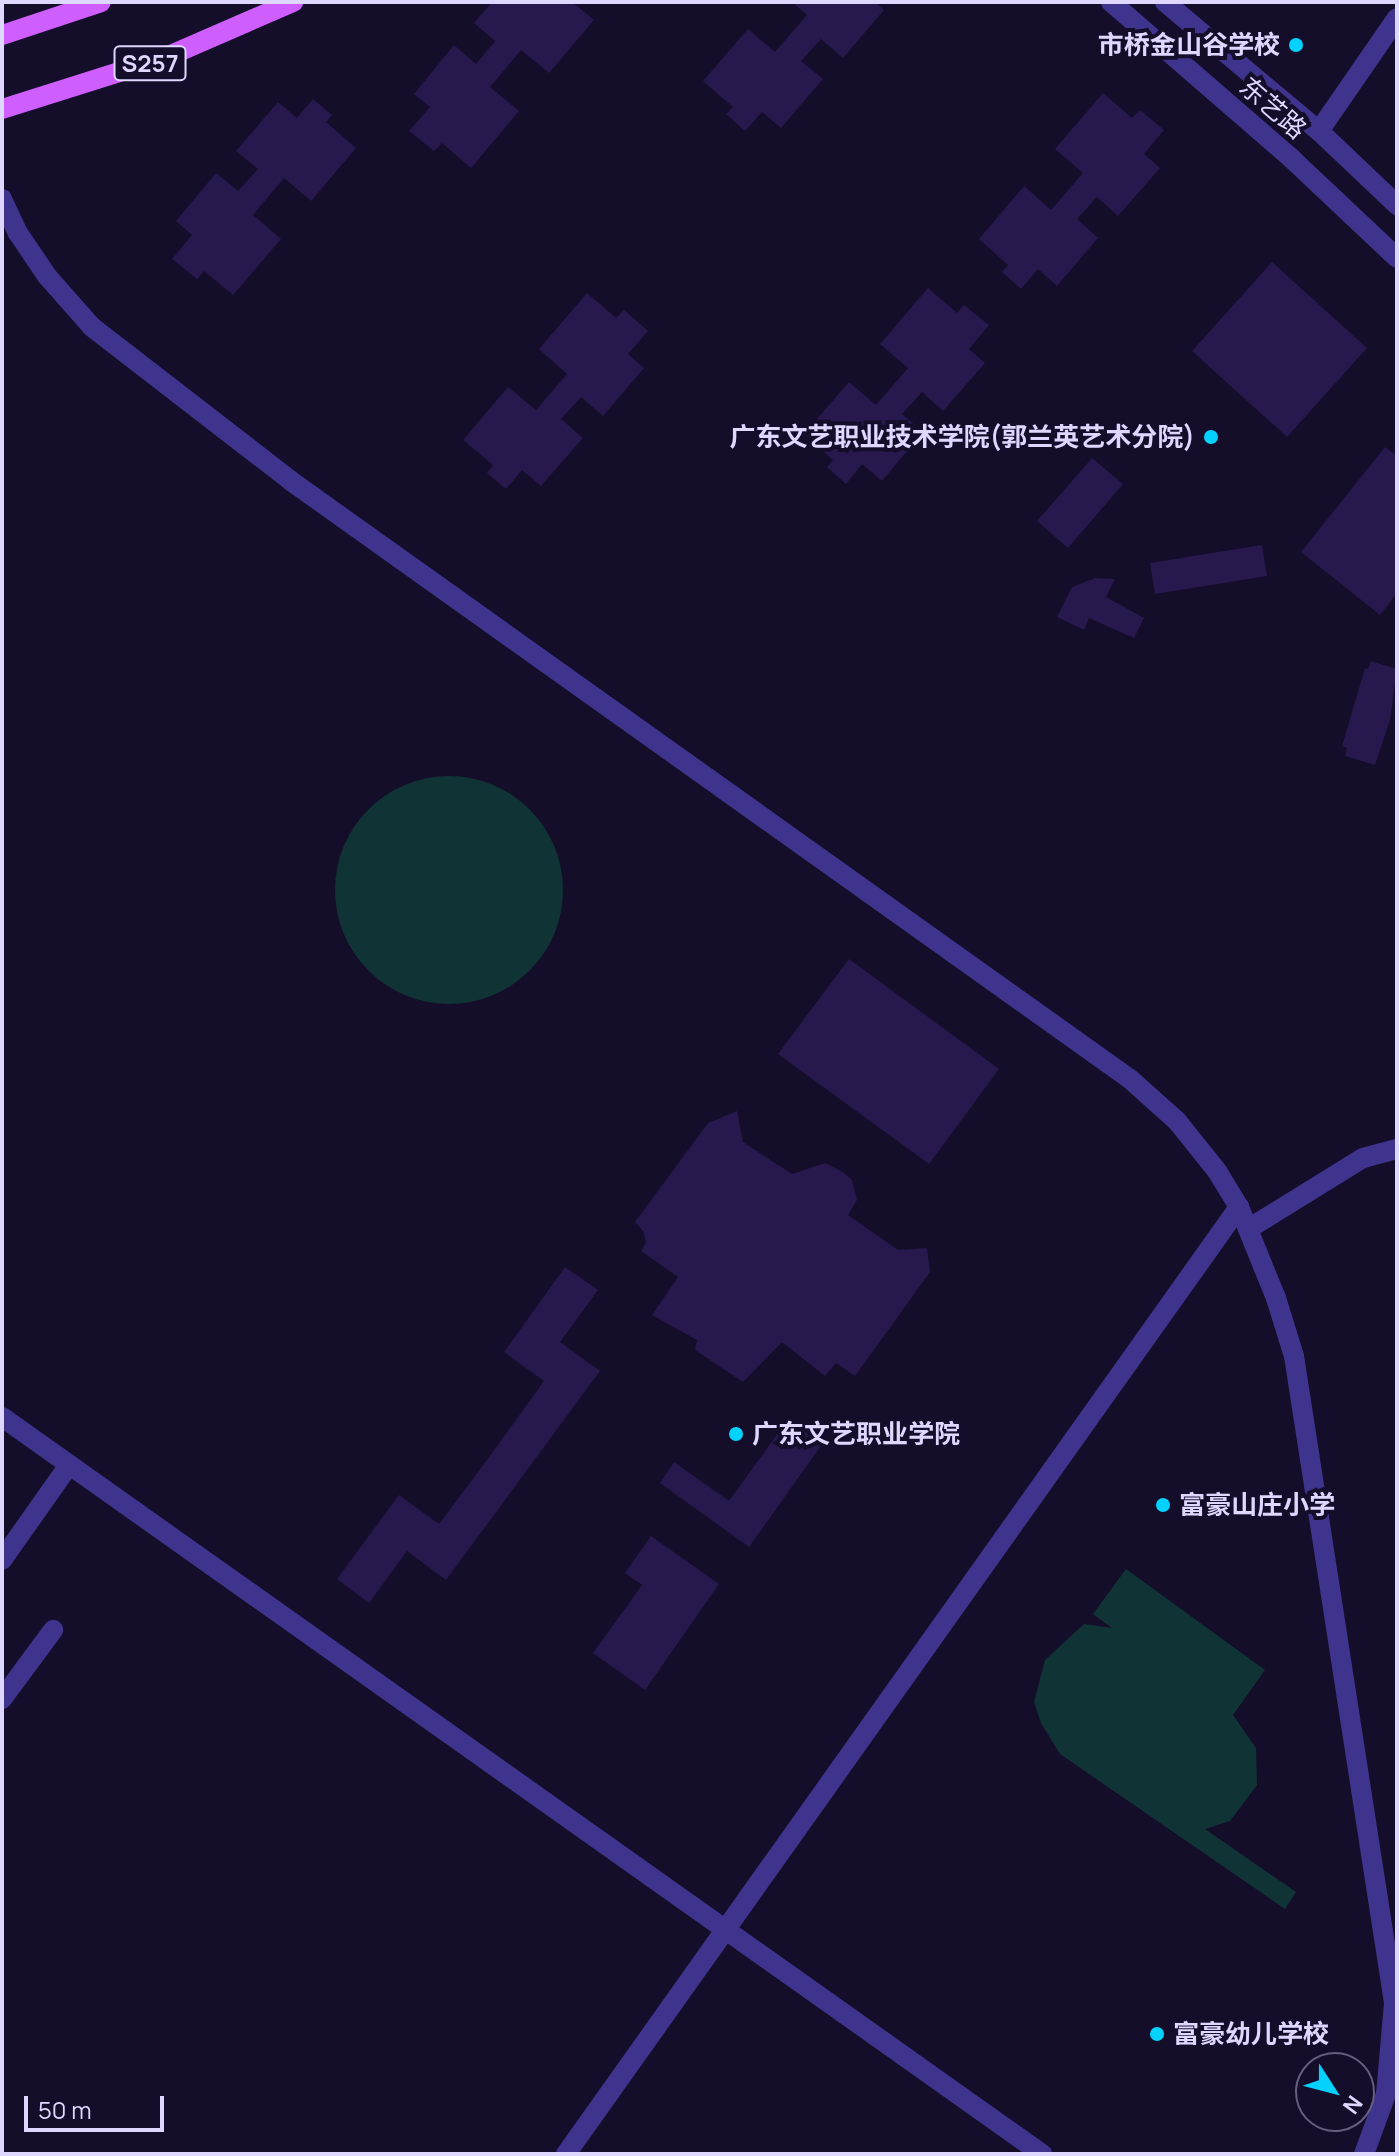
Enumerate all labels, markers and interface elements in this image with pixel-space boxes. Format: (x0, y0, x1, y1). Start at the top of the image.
place label: 市桥金山谷学校 (1098, 29, 1280, 61)
marker: 市桥金山谷学校 (1287, 36, 1305, 54)
road number: S257 (112, 43, 188, 83)
street label: 东艺路 (1233, 71, 1313, 145)
place label: 广东文艺职业技术学院(郭兰英艺术分院) (729, 421, 1195, 453)
marker: 广东文艺职业技术学院(郭兰英艺术分院) (1202, 428, 1220, 446)
place label: 广东文艺职业学院 (752, 1418, 960, 1450)
marker: 广东文艺职业学院 (727, 1425, 745, 1443)
place label: 富豪山庄小学 (1179, 1489, 1335, 1521)
marker: 富豪山庄小学 (1154, 1496, 1172, 1514)
place label: 富豪幼儿学校 (1173, 2018, 1329, 2050)
marker: 富豪幼儿学校 (1148, 2025, 1166, 2043)
north arrow (1295, 2052, 1375, 2132)
scale bar (28, 2080, 168, 2130)
text: N (1336, 2090, 1370, 2120)
text: 50 m (38, 2093, 92, 2126)

